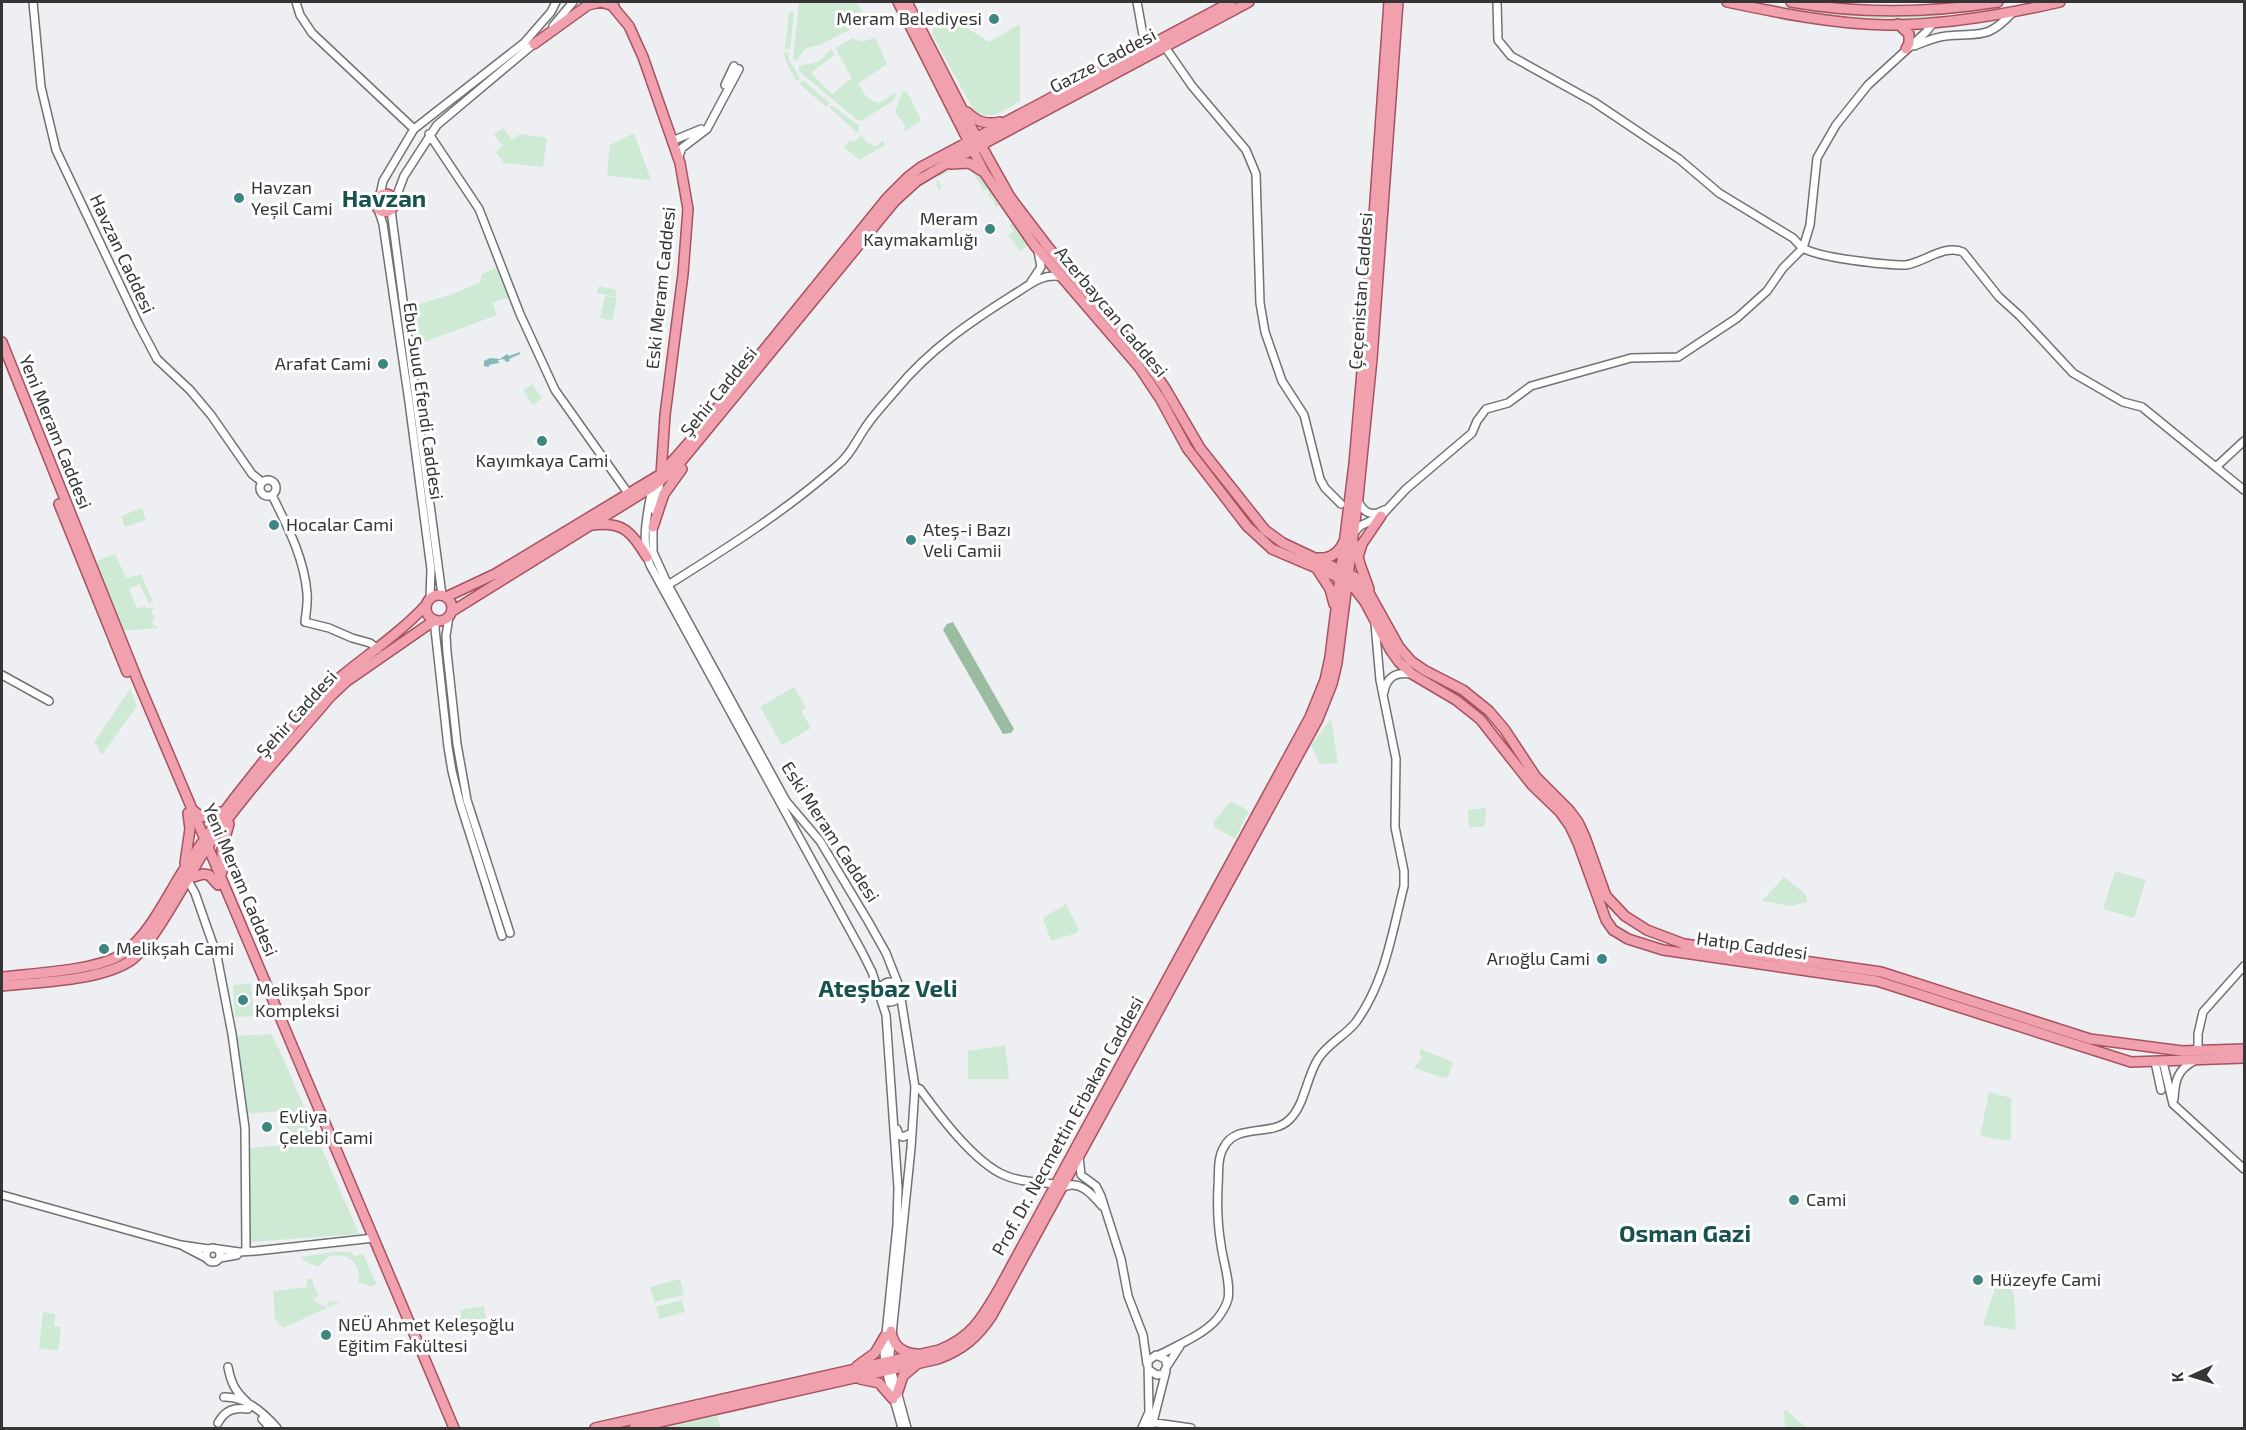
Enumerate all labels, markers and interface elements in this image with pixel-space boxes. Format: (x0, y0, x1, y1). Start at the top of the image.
place label: Meram Belediyesi (836, 7, 982, 29)
marker: Meram Belediyesi (987, 12, 1001, 26)
street label: Gazze Caddesi (1046, 23, 1159, 97)
place label: Havzan Yeşil Cami (251, 176, 333, 220)
district label: Havzan (342, 183, 426, 212)
street label: Havzan Caddesi (86, 190, 160, 317)
marker: Havzan Yeşil Cami (232, 191, 246, 205)
street label: Eski Meram Caddesi (641, 206, 679, 370)
place label: Meram Kaymakamlığı (863, 207, 978, 250)
street label: Çeçenistan Caddesi (1344, 212, 1377, 370)
marker: Meram Kaymakamlığı (983, 222, 997, 236)
street label: Azerbaycan Caddesi (1051, 241, 1173, 381)
street label: Ebu Suud Efendi Caddesi (399, 301, 449, 501)
street label: Şehir Caddesi (675, 342, 762, 442)
street label: Yeni Meram Caddesi (15, 351, 97, 512)
place label: Arafat Cami (275, 352, 371, 374)
marker: Arafat Cami (376, 357, 390, 371)
marker: Kayımkaya Cami (535, 434, 549, 448)
place label: Kayımkaya Cami (475, 449, 609, 471)
place label: Hocalar Cami (286, 513, 393, 535)
marker: Hocalar Cami (267, 518, 281, 532)
place label: Ateş-i Bazı Veli Camii (923, 518, 1011, 561)
marker: Ateş-i Bazı Veli Camii (904, 533, 918, 547)
street label: Şehir Caddesi (251, 665, 342, 762)
street label: Eski Meram Caddesi (777, 757, 885, 906)
street label: Yeni Meram Caddesi (199, 800, 283, 959)
street label: Hatıp Caddesi (1695, 926, 1809, 964)
place label: Melikşah Cami (116, 937, 234, 960)
marker: Melikşah Cami (97, 942, 111, 956)
place label: Arıoğlu Cami (1487, 947, 1590, 969)
marker: Arıoğlu Cami (1595, 952, 1609, 966)
district label: Ateşbaz Veli (818, 973, 958, 1004)
place label: Melikşah Spor Kompleksi (255, 978, 371, 1021)
street label: Prof. Dr. Necmettin Erbakan Caddesi (987, 992, 1148, 1259)
marker: Melikşah Spor Kompleksi (236, 993, 250, 1007)
place label: Evliya Çelebi Cami (279, 1105, 373, 1149)
marker: Evliya Çelebi Cami (260, 1120, 274, 1134)
place label: Cami (1806, 1188, 1846, 1210)
marker: Cami (1787, 1193, 1801, 1207)
district label: Osman Gazi (1619, 1218, 1751, 1247)
place label: Hüzeyfe Cami (1990, 1268, 2101, 1290)
marker: Hüzeyfe Cami (1971, 1273, 1985, 1287)
place label: NEÜ Ahmet Keleşoğlu Eğitim Fakültesi (338, 1313, 514, 1356)
marker: NEÜ Ahmet Keleşoğlu Eğitim Fakültesi (319, 1328, 333, 1342)
north arrow (2162, 1346, 2222, 1406)
text: K (2167, 1371, 2186, 1383)

